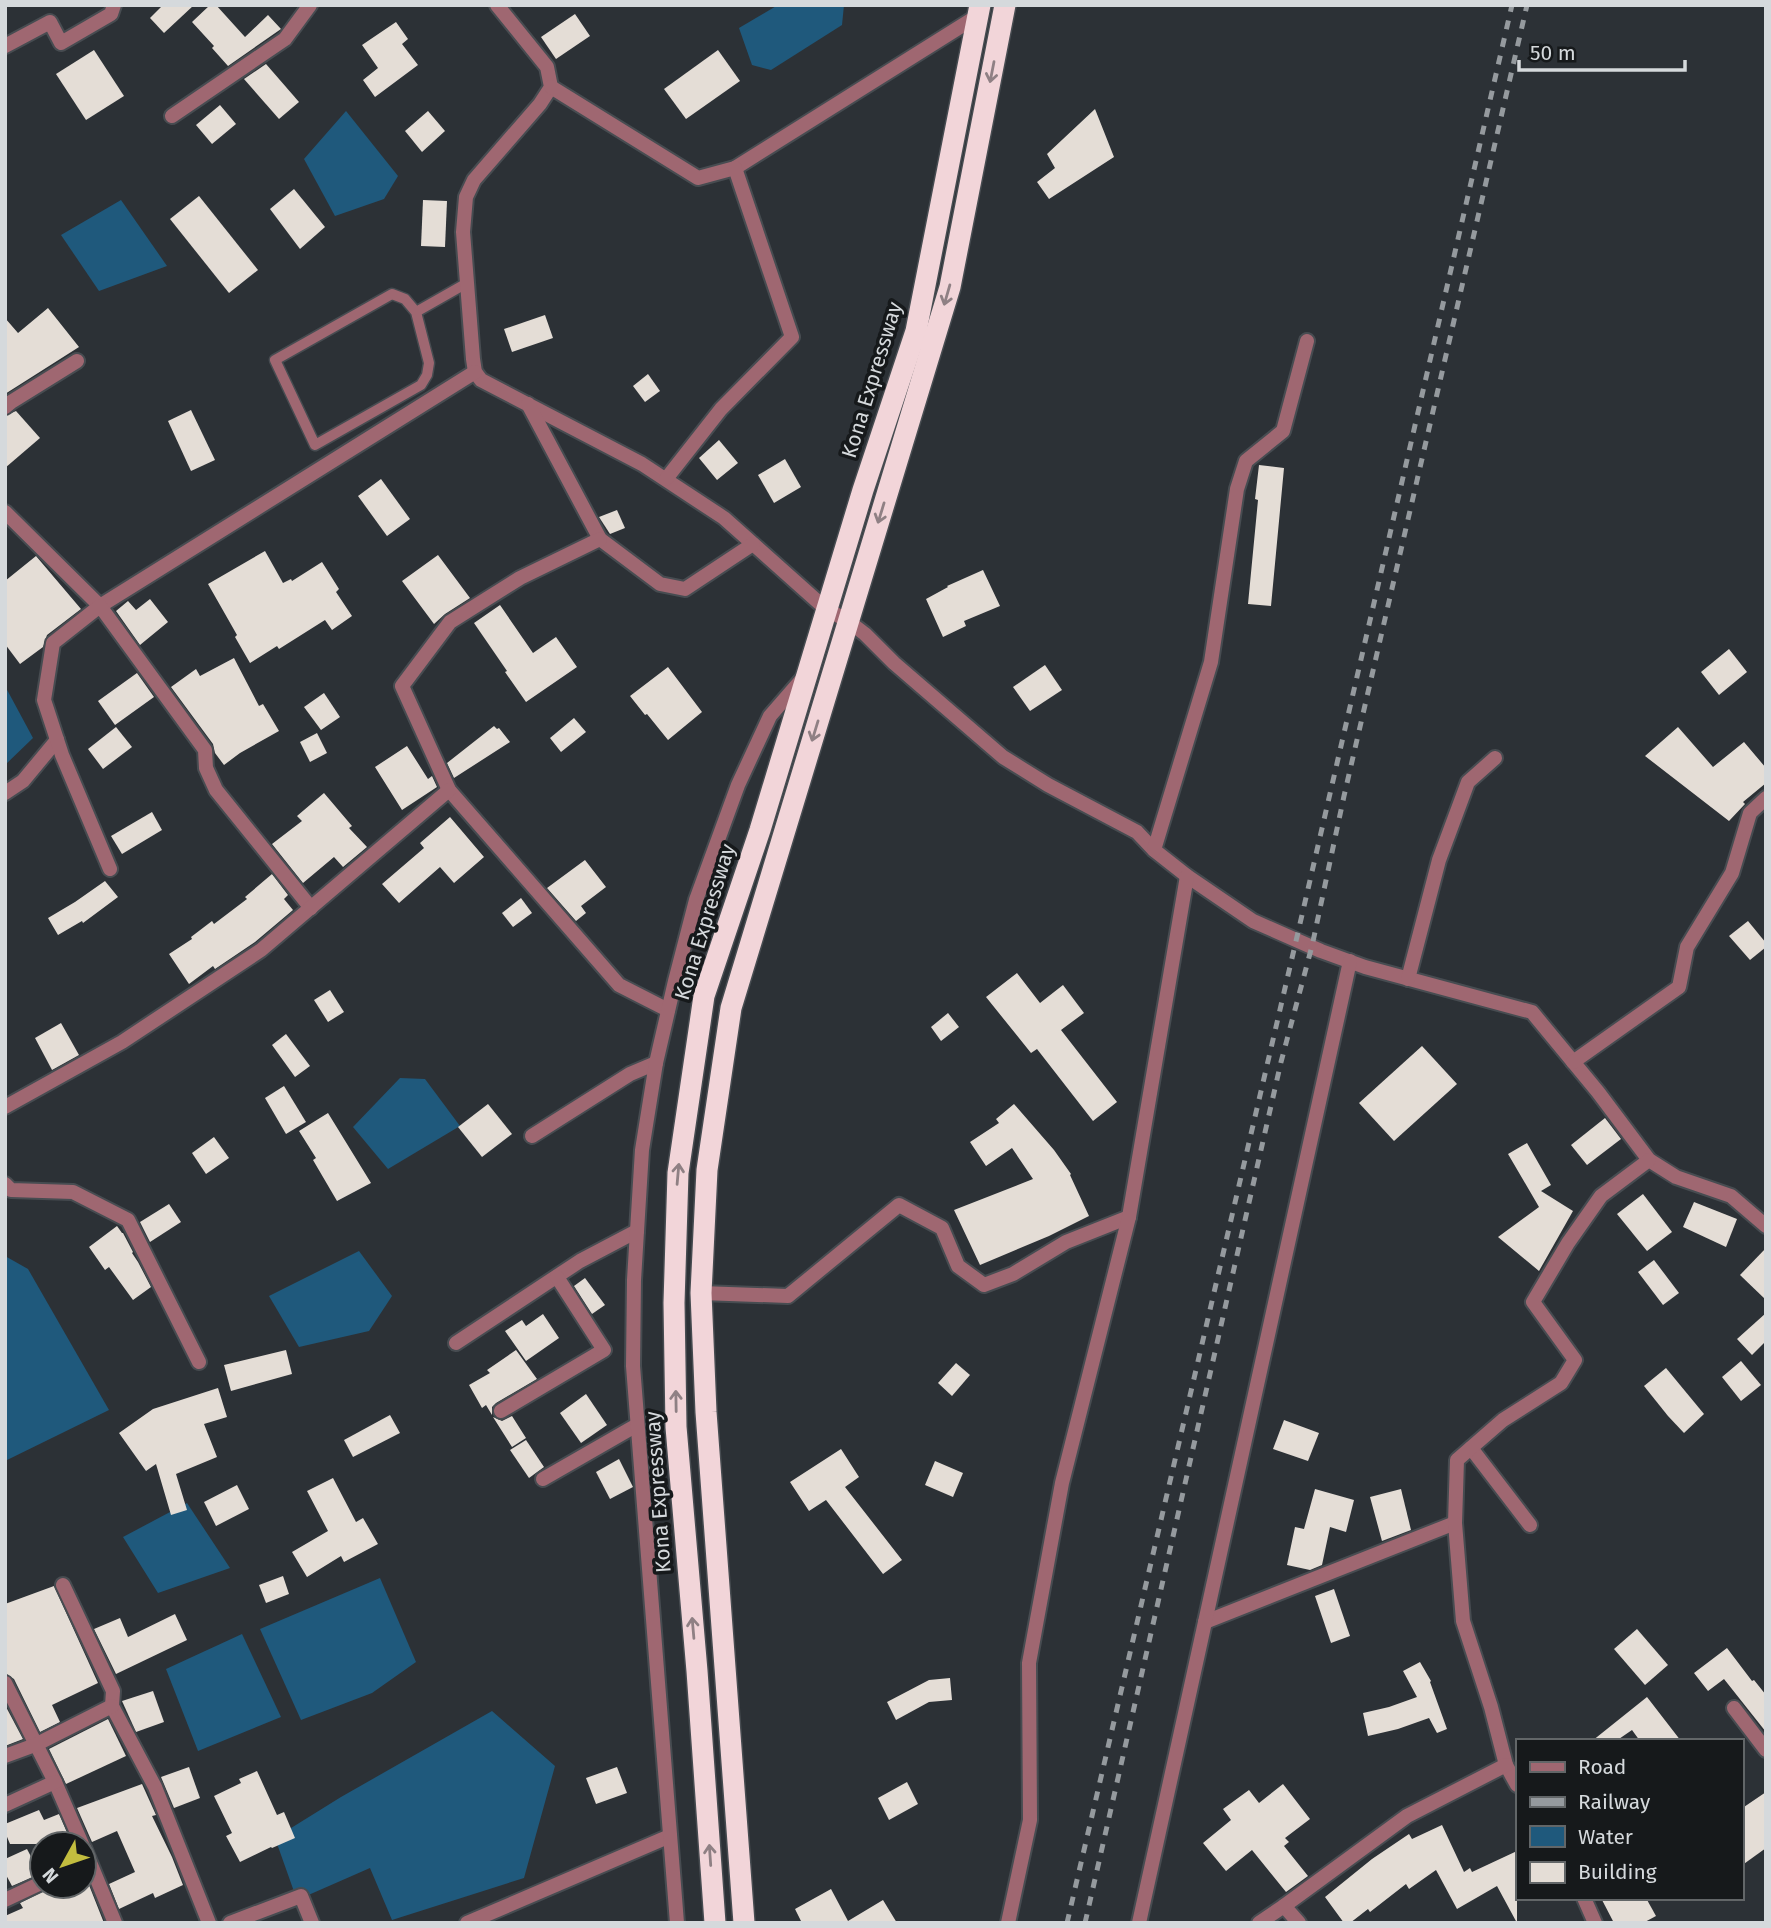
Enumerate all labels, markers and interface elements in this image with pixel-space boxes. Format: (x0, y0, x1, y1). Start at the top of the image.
scale bar (1519, 28, 1685, 72)
text: 50 m (1530, 40, 1576, 66)
one-way arrow (984, 60, 998, 83)
one-way arrow (940, 284, 953, 306)
street label: Kona Expressway (836, 298, 908, 461)
one-way arrow (874, 502, 887, 524)
one-way arrow (807, 719, 820, 741)
street label: Kona Expressway (669, 840, 741, 1003)
one-way arrow (672, 1163, 685, 1186)
one-way arrow (669, 1390, 683, 1413)
street label: Kona Expressway (639, 1410, 677, 1574)
one-way arrow (686, 1617, 699, 1640)
legend (1516, 1739, 1743, 1900)
text: Road (1578, 1754, 1626, 1780)
text: Railway (1578, 1789, 1651, 1815)
text: Water (1578, 1824, 1633, 1850)
north arrow (28, 1830, 98, 1900)
one-way arrow (703, 1844, 716, 1866)
text: Building (1578, 1859, 1657, 1885)
text: N (37, 1863, 63, 1888)

